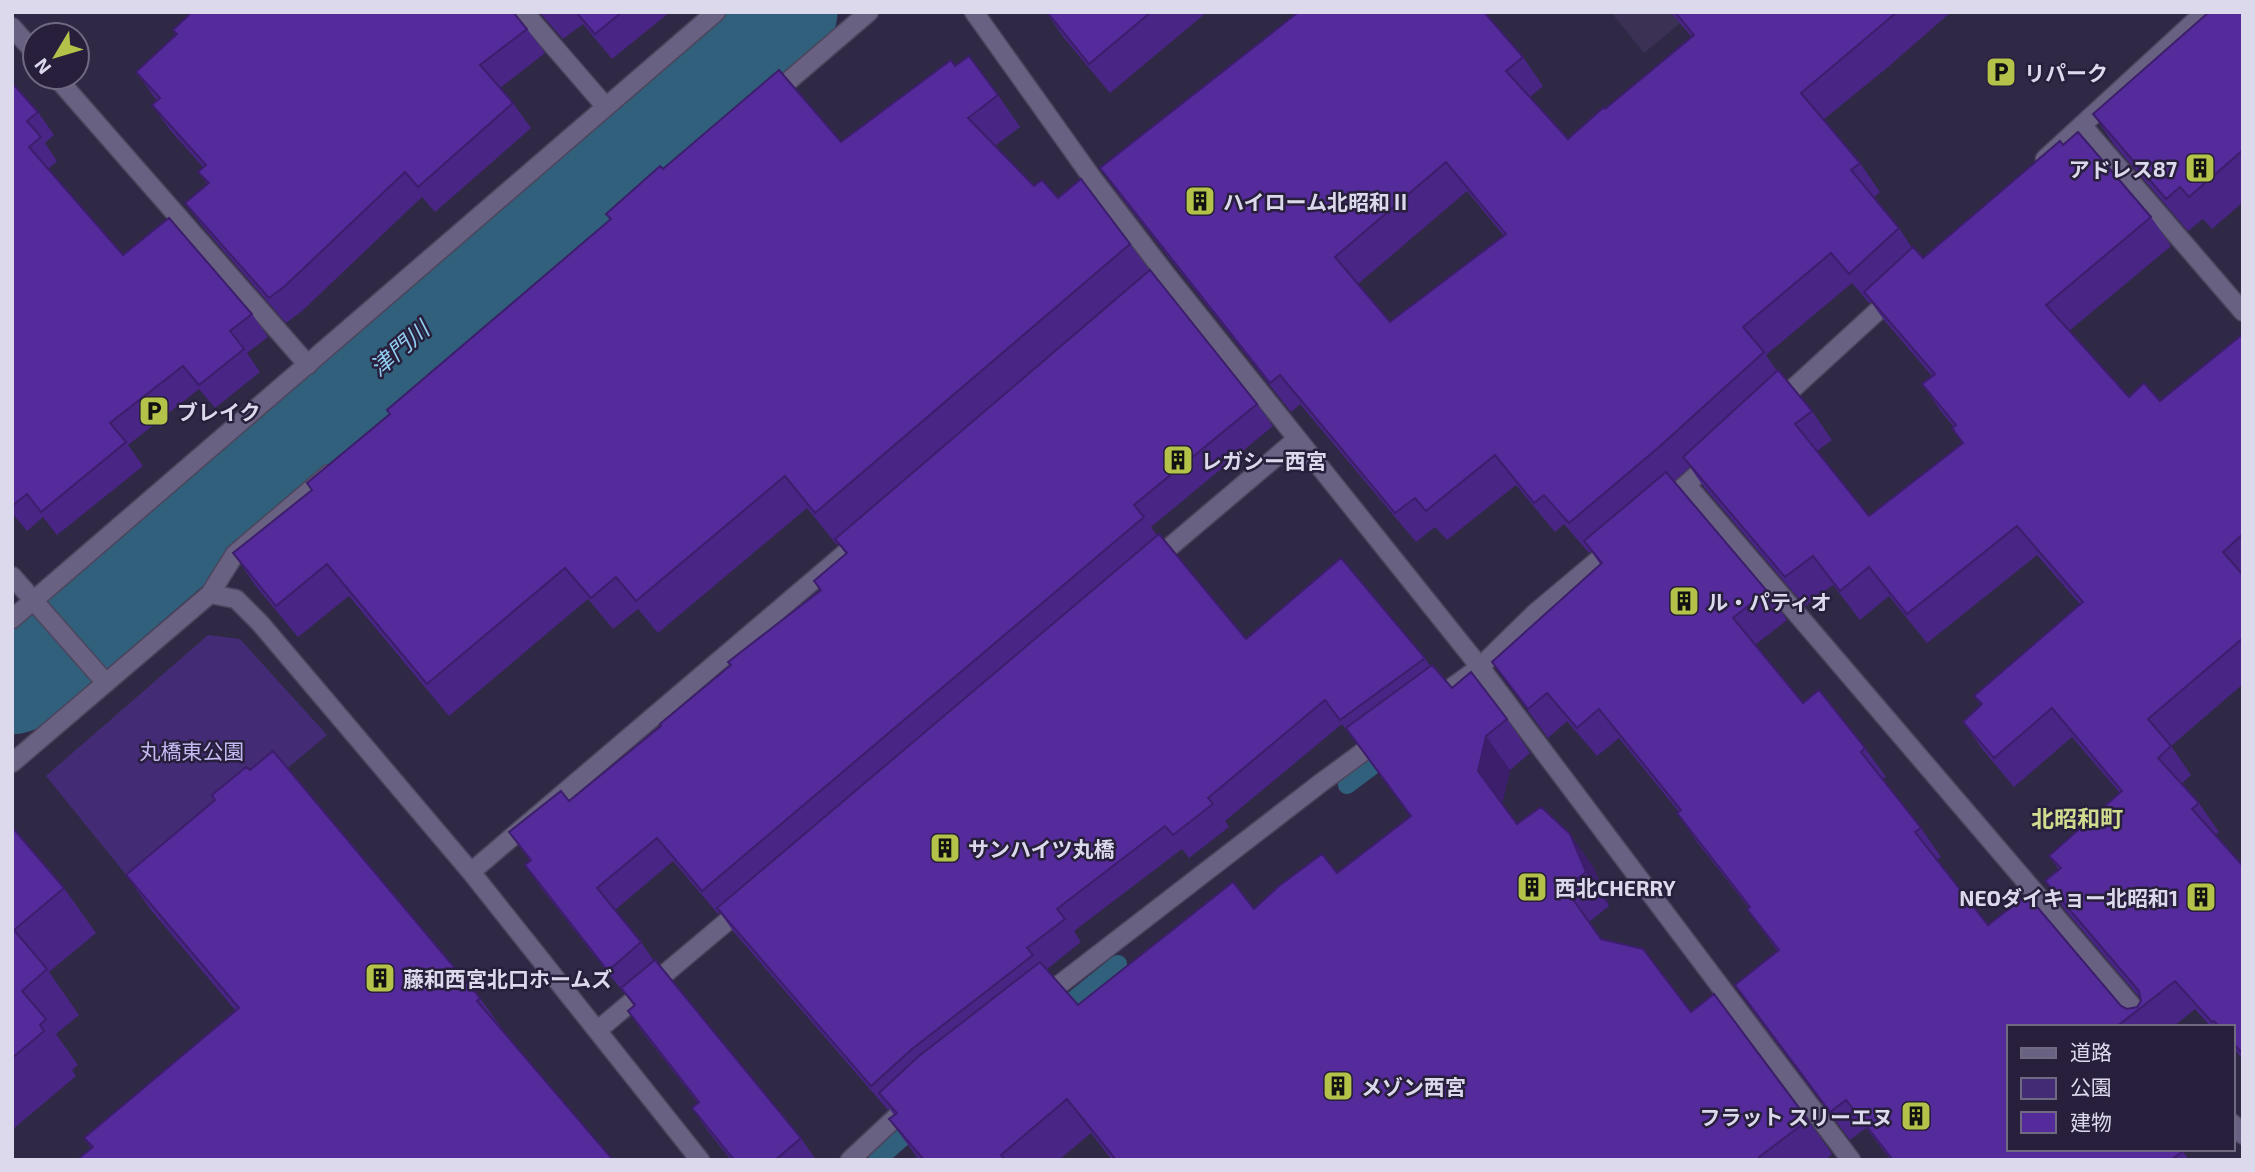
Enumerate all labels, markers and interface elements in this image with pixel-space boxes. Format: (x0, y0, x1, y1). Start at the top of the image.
north arrow (21, 21, 91, 91)
text: N (29, 54, 55, 79)
parking icon: リパーク (1984, 55, 2018, 89)
place label: リパーク (2024, 60, 2108, 85)
building icon: アドレス87 (2183, 151, 2217, 185)
place label: アドレス87 (2069, 156, 2177, 181)
building icon: ハイローム北昭和Ⅱ (1183, 184, 1217, 218)
place label: ハイローム北昭和Ⅱ (1223, 189, 1411, 214)
water label: 津門川 (364, 313, 436, 381)
parking icon: ブレイク (137, 394, 171, 428)
place label: ブレイク (177, 399, 261, 424)
building icon: レガシー西宮 (1161, 443, 1195, 477)
place label: レガシー西宮 (1201, 448, 1327, 473)
building icon: ル・パティオ (1667, 584, 1701, 618)
place label: ル・パティオ (1707, 589, 1832, 614)
park label: 丸橋東公園 (140, 738, 245, 763)
district label: 北昭和町 (2031, 804, 2123, 832)
building icon: サンハイツ丸橋 (928, 831, 962, 865)
place label: サンハイツ丸橋 (968, 836, 1115, 861)
building icon: 西北CHERRY (1515, 870, 1549, 904)
place label: 西北CHERRY (1555, 875, 1676, 900)
building icon: NEOダイキョー北昭和1 (2184, 880, 2218, 914)
place label: NEOダイキョー北昭和1 (1959, 885, 2178, 910)
building icon: 藤和西宮北口ホームズ (363, 961, 397, 995)
place label: 藤和西宮北口ホームズ (403, 966, 612, 991)
legend (2007, 1025, 2234, 1151)
text: 道路 (2070, 1039, 2112, 1064)
building icon: メゾン西宮 (1321, 1069, 1355, 1103)
place label: メゾン西宮 (1361, 1074, 1466, 1099)
text: 公園 (2070, 1074, 2112, 1099)
building icon: フラット スリーエヌ (1899, 1099, 1933, 1133)
place label: フラット スリーエヌ (1699, 1104, 1893, 1129)
text: 建物 (2070, 1109, 2112, 1134)

